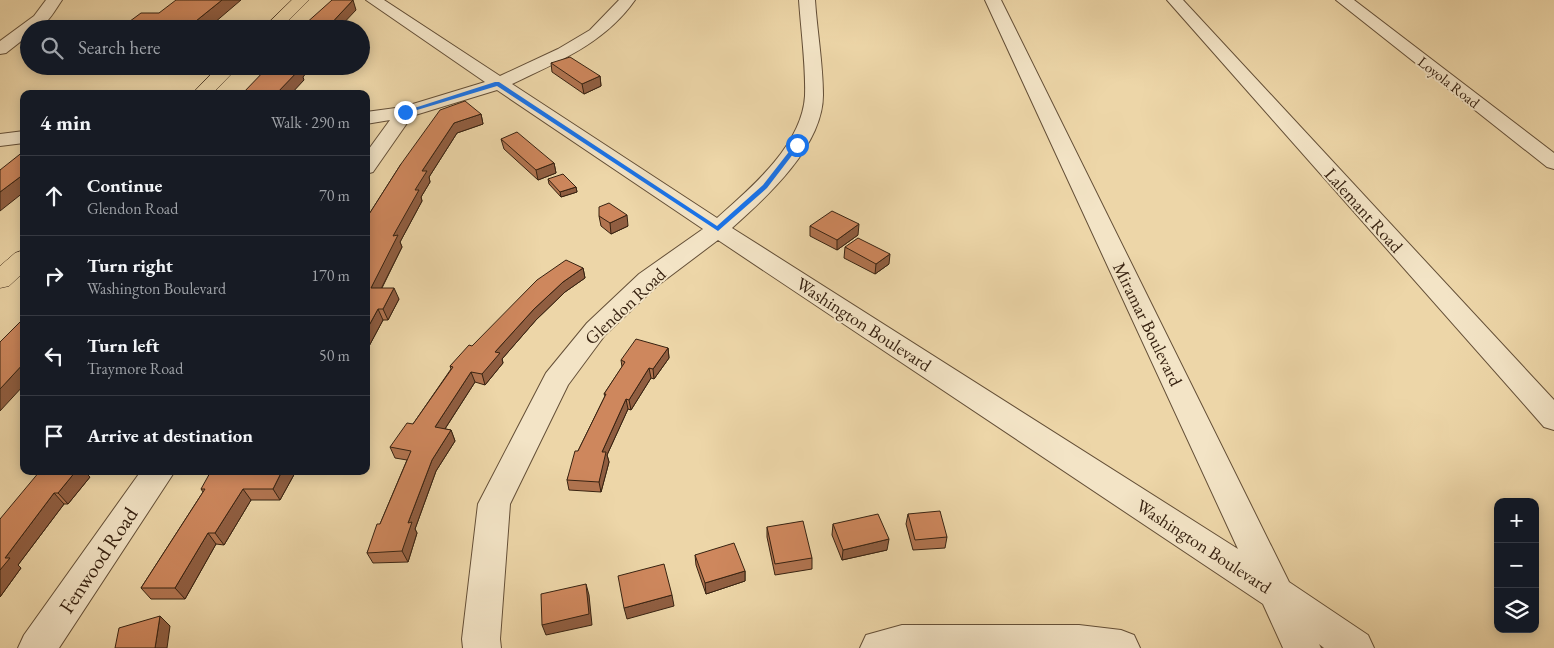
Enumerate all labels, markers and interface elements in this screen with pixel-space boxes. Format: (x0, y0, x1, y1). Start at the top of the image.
search box (20, 20, 370, 75)
icon: search (38, 34, 66, 62)
text: Search here (78, 35, 160, 60)
street label: Loyola Road (1414, 52, 1484, 112)
route end (394, 101, 417, 124)
text: 4 min (40, 109, 91, 136)
text: Walk · 290 m (271, 112, 350, 133)
route start (786, 134, 809, 157)
street label: Lalemant Road (1320, 163, 1409, 258)
text: Continue (87, 173, 162, 198)
icon: ahead (40, 182, 68, 210)
text: 70 m (319, 185, 350, 206)
text: Glendon Road (87, 198, 178, 219)
text: Turn right (87, 253, 173, 278)
street label: Miramar Boulevard (1108, 258, 1188, 390)
icon: right (40, 262, 68, 290)
street label: Glendon Road (580, 262, 671, 349)
text: 170 m (311, 265, 350, 286)
street label: Washington Boulevard (792, 272, 937, 377)
text: Washington Boulevard (87, 278, 226, 299)
text: Turn left (87, 333, 159, 358)
icon: left (40, 342, 68, 370)
text: 50 m (319, 345, 350, 366)
text: Traymore Road (87, 358, 183, 379)
icon: arrive (40, 422, 68, 450)
text: Arrive at destination (87, 423, 253, 448)
street label: Washington Boulevard (1132, 494, 1277, 599)
map controls (1494, 498, 1539, 633)
button: + (1494, 498, 1539, 543)
street label: Fenwood Road (53, 501, 144, 618)
button: − (1494, 543, 1539, 588)
button: layers (1494, 588, 1539, 633)

